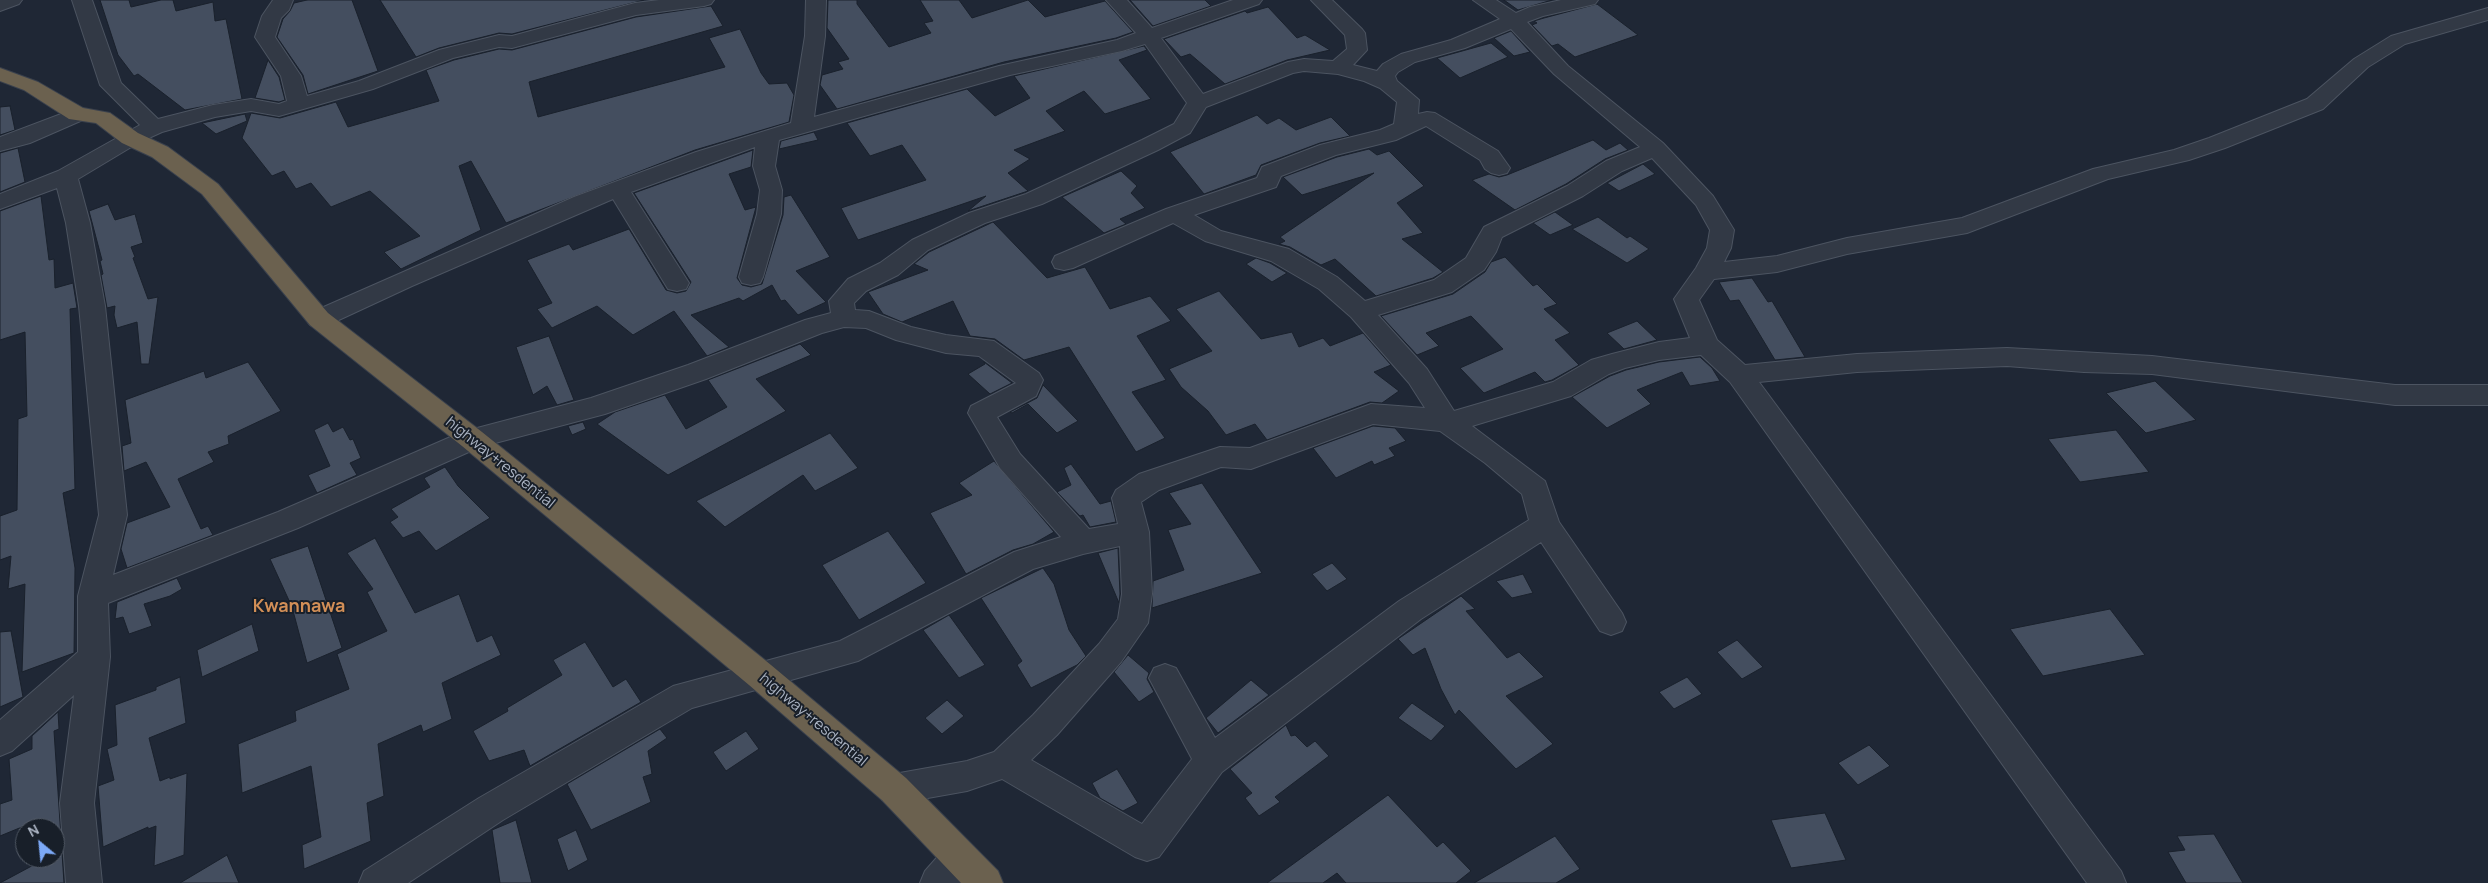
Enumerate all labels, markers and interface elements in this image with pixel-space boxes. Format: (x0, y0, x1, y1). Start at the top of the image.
street label: highway+resdential (442, 413, 558, 513)
district label: Kwannawa (253, 596, 345, 618)
street label: highway+resdential (755, 670, 871, 770)
north arrow (15, 818, 65, 868)
text: N (24, 819, 42, 841)

